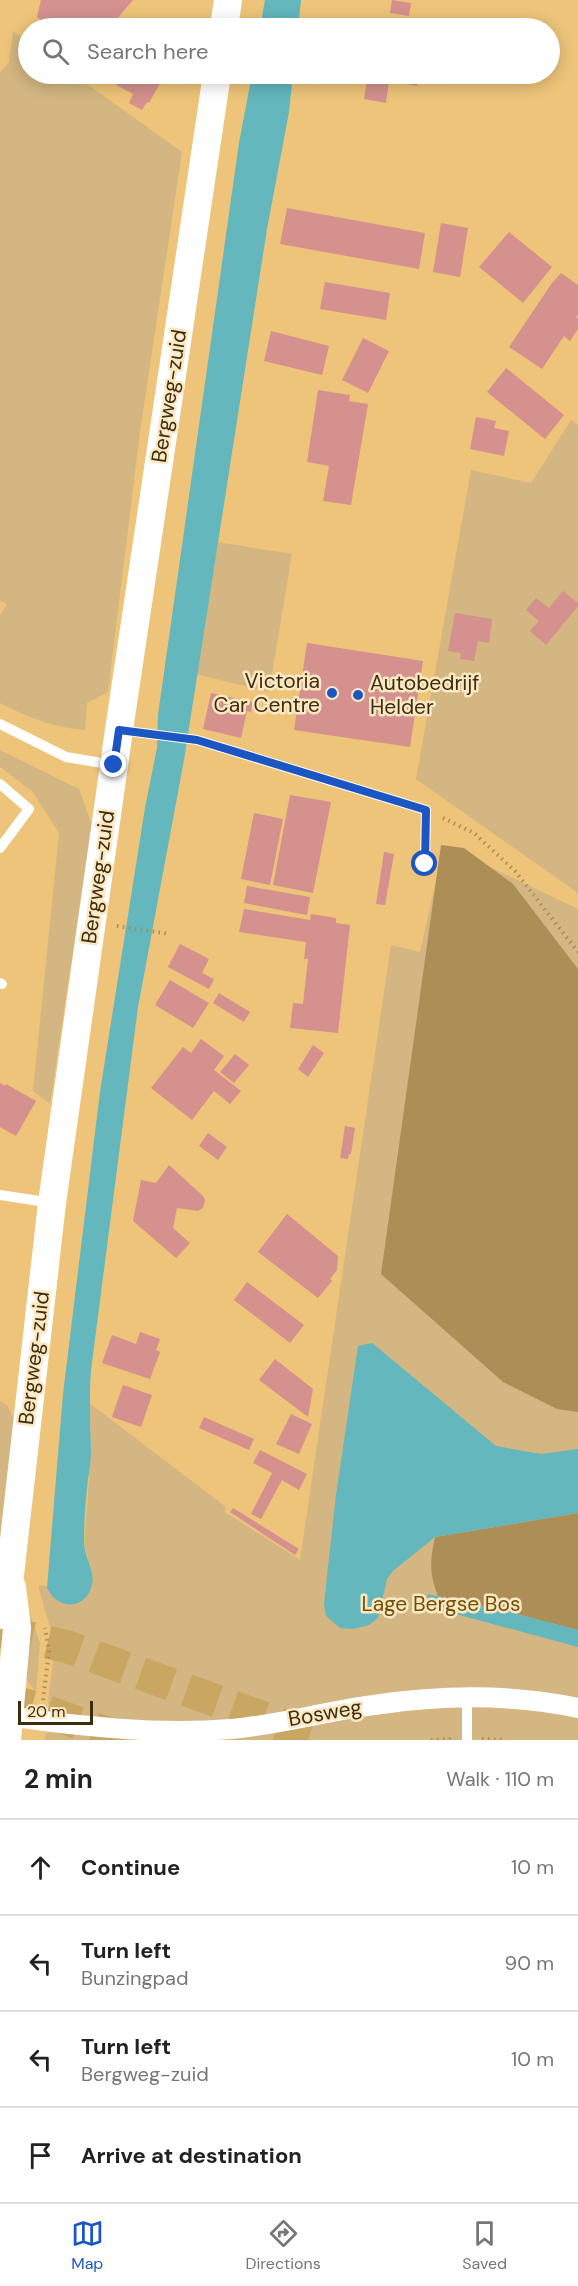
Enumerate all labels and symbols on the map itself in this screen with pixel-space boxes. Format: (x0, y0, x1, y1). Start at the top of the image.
street label: Bergweg-zuid (145, 328, 193, 464)
place label: Victoria Car Centre (214, 667, 320, 719)
place label: Autobedrijf Helder (370, 669, 479, 721)
marker: Victoria Car Centre (325, 686, 339, 700)
marker: Autobedrijf Helder (351, 688, 365, 702)
route end (100, 751, 126, 777)
street label: Bergweg-zuid (75, 809, 121, 945)
route start (411, 850, 437, 876)
street label: Bergweg-zuid (12, 1290, 56, 1426)
park label: Lage Bergse Bos (362, 1590, 520, 1618)
street label: Bosweg (286, 1693, 364, 1733)
scale bar (18, 1698, 93, 1726)

